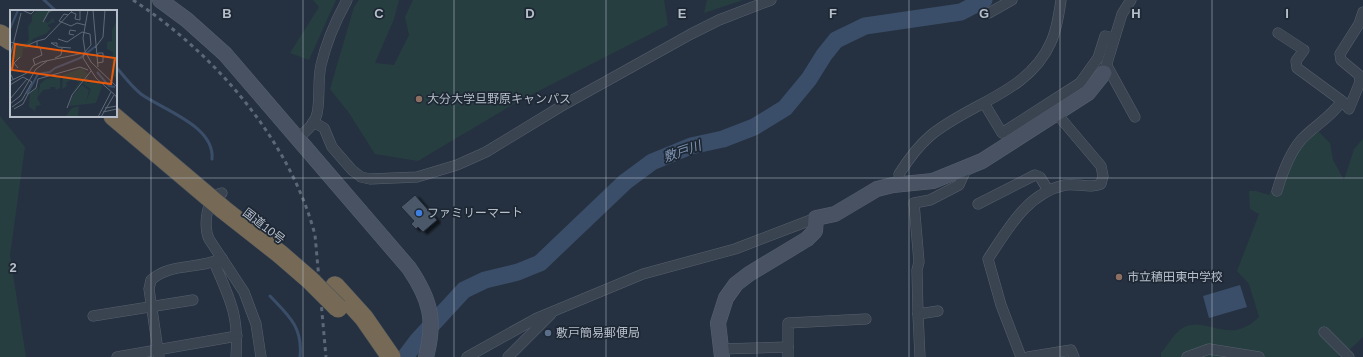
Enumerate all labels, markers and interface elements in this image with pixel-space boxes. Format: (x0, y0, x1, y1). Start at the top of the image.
text: B (222, 6, 232, 21)
text: C (374, 6, 384, 21)
text: D (525, 6, 535, 21)
text: E (678, 6, 687, 21)
text: F (829, 6, 837, 21)
text: G (979, 6, 989, 21)
text: H (1131, 6, 1141, 21)
text: I (1285, 6, 1289, 21)
inset map (10, 10, 117, 117)
place label: 大分大学旦野原キャンパス (427, 92, 571, 106)
marker: 大分大学旦野原キャンパス (414, 94, 424, 104)
water label: 敷戸川 (661, 137, 705, 165)
street label: 国道10号 (240, 205, 288, 247)
place label: ファミリーマート (427, 206, 523, 220)
marker: ファミリーマート (414, 208, 424, 218)
text: 2 (9, 260, 17, 275)
place label: 市立稙田東中学校 (1127, 270, 1223, 284)
marker: 市立稙田東中学校 (1114, 272, 1124, 282)
place label: 敷戸簡易郵便局 (556, 326, 640, 340)
marker: 敷戸簡易郵便局 (543, 328, 553, 338)

